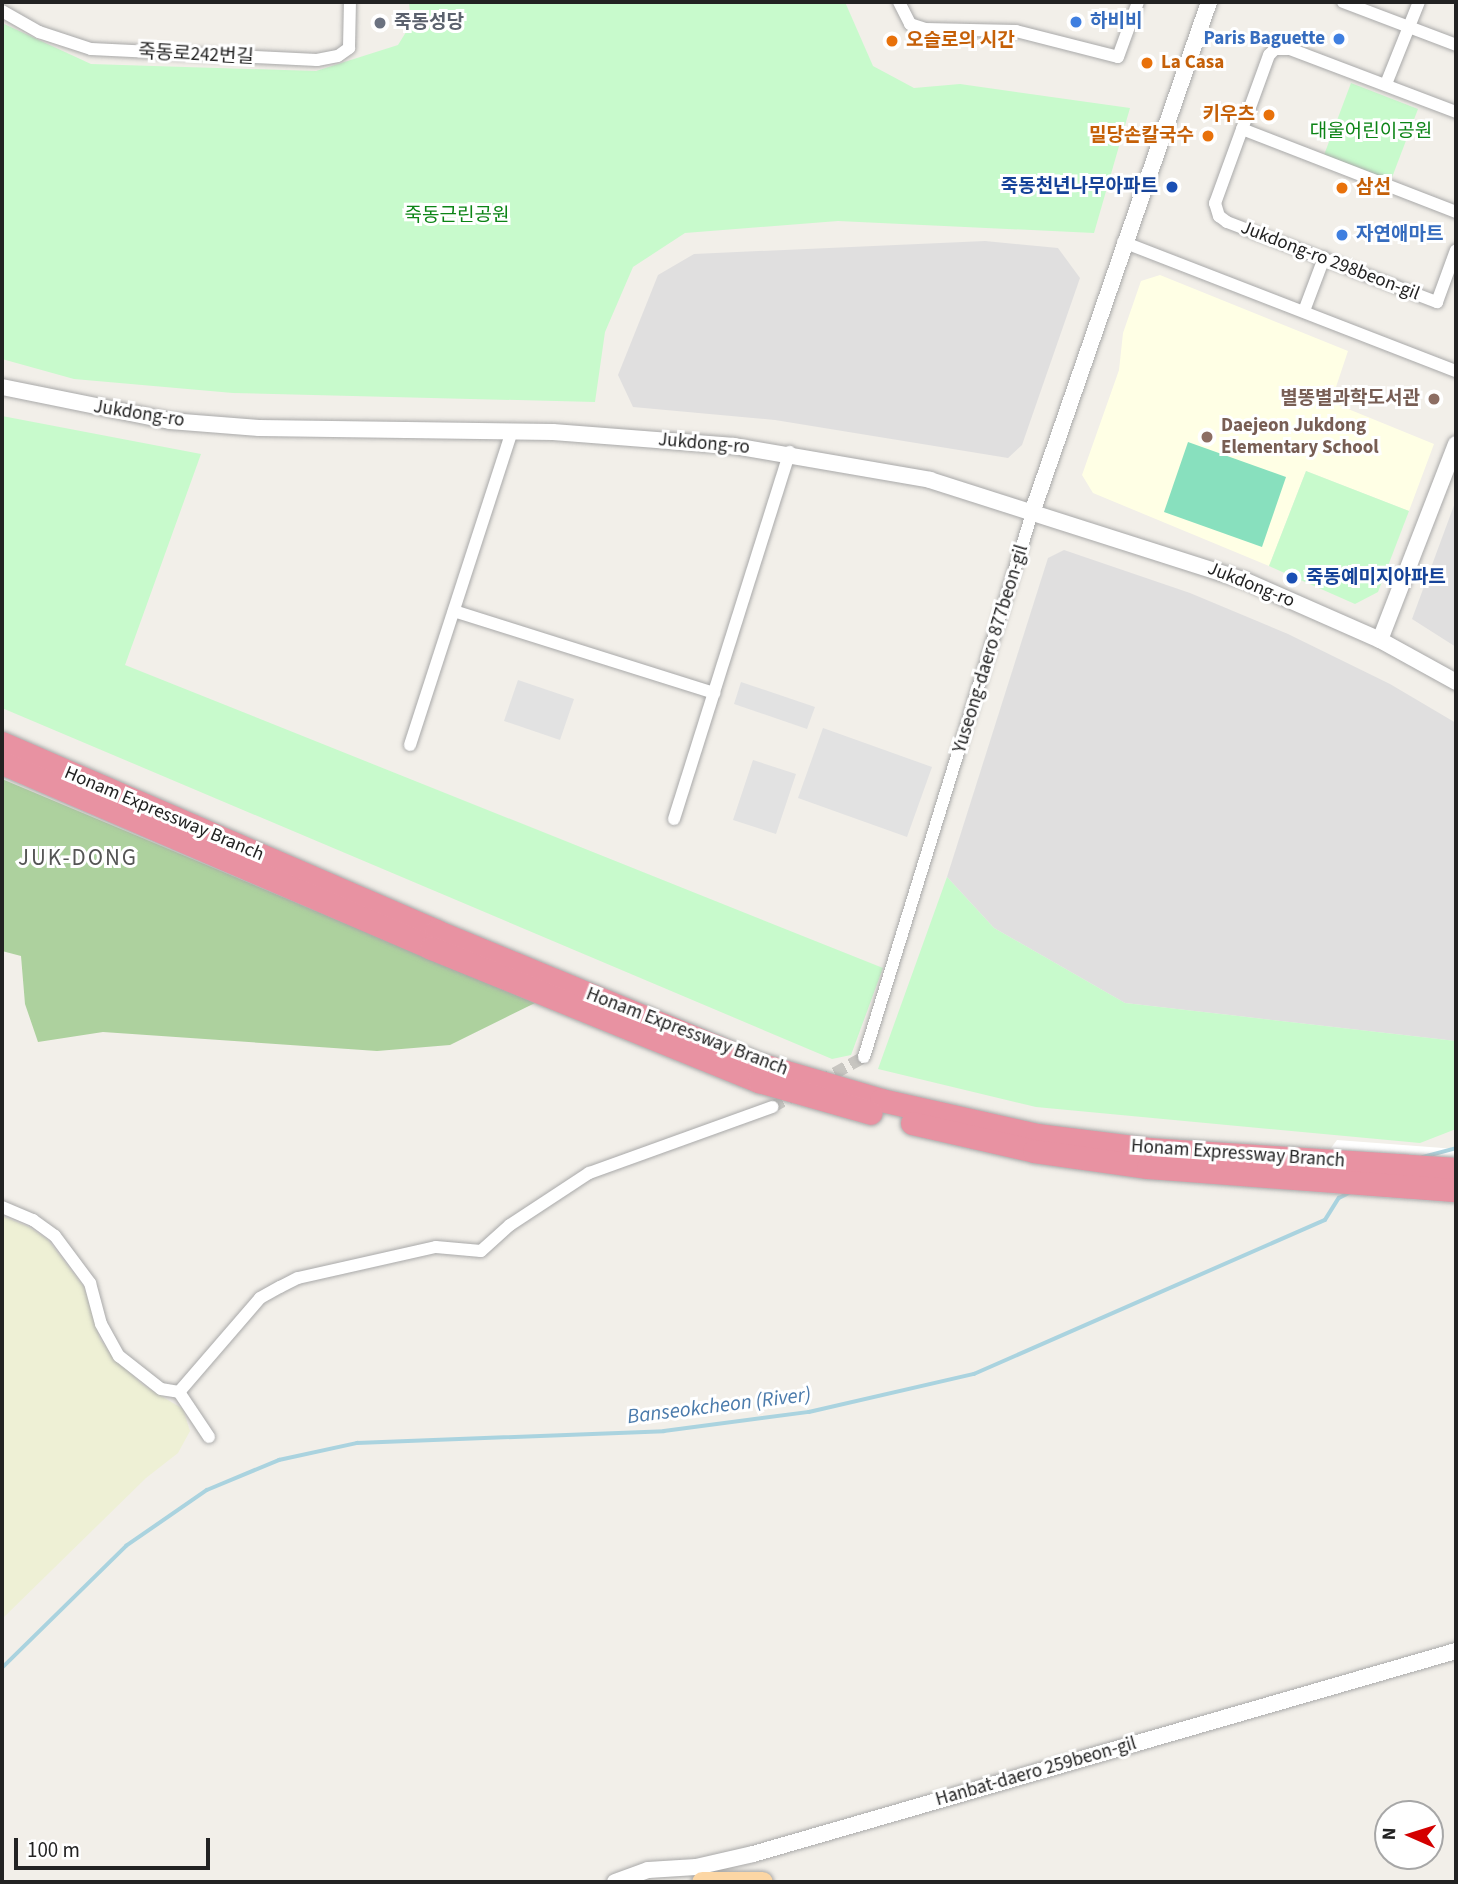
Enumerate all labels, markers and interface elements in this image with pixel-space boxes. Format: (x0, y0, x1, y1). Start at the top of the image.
place label: 하비비 (1090, 11, 1142, 33)
place label: 죽동성당 (394, 12, 464, 34)
marker: 하비비 (1068, 14, 1084, 30)
marker: 죽동성당 (372, 15, 388, 31)
place label: Paris Baguette (1204, 28, 1325, 50)
place label: 오슬로의 시간 (906, 30, 1015, 52)
marker: Paris Baguette (1331, 31, 1347, 47)
marker: 오슬로의 시간 (884, 33, 900, 49)
street label: 죽동로242번길 (138, 41, 254, 69)
place label: La Casa (1161, 52, 1224, 74)
marker: La Casa (1139, 55, 1155, 71)
place label: 키우츠 (1203, 104, 1255, 126)
marker: 키우츠 (1261, 107, 1277, 123)
park label: 대울어린이공원 (1310, 121, 1432, 143)
place label: 밀당손칼국수 (1089, 125, 1194, 147)
marker: 밀당손칼국수 (1200, 128, 1216, 144)
place label: 죽동천년나무아파트 (1001, 176, 1158, 198)
place label: 삼선 (1356, 177, 1391, 199)
marker: 죽동천년나무아파트 (1164, 179, 1180, 195)
marker: 삼선 (1334, 180, 1350, 196)
park label: 죽동근린공원 (405, 205, 509, 227)
street label: Jukdong-ro 298beon-gil (1237, 216, 1423, 306)
place label: 자연애마트 (1356, 224, 1443, 246)
marker: 자연애마트 (1334, 227, 1350, 243)
place label: 별똥별과학도서관 (1280, 388, 1420, 410)
marker: 별똥별과학도서관 (1426, 391, 1442, 407)
street label: Jukdong-ro (92, 396, 186, 432)
place label: Daejeon Jukdong Elementary School (1221, 415, 1379, 459)
street label: Jukdong-ro (657, 429, 751, 459)
marker: Daejeon Jukdong Elementary School (1199, 429, 1215, 445)
street label: Yuseong-daero 877beon-gil (948, 542, 1034, 756)
street label: Jukdong-ro (1204, 557, 1298, 613)
place label: 죽동예미지아파트 (1306, 567, 1446, 589)
marker: 죽동예미지아파트 (1284, 570, 1300, 586)
street label: Honam Expressway Branch (61, 762, 267, 866)
district label: JUK-DONG (19, 844, 137, 872)
street label: Honam Expressway Branch (583, 983, 791, 1081)
street label: Honam Expressway Branch (1130, 1135, 1346, 1173)
water label: Banseokcheon (River) (626, 1381, 812, 1429)
street label: Hanbat-daero 259beon-gil (933, 1732, 1139, 1812)
north arrow (1374, 1800, 1444, 1870)
scale bar (18, 1825, 214, 1869)
text: N (1376, 1827, 1403, 1841)
text: 100 m (27, 1835, 80, 1865)

